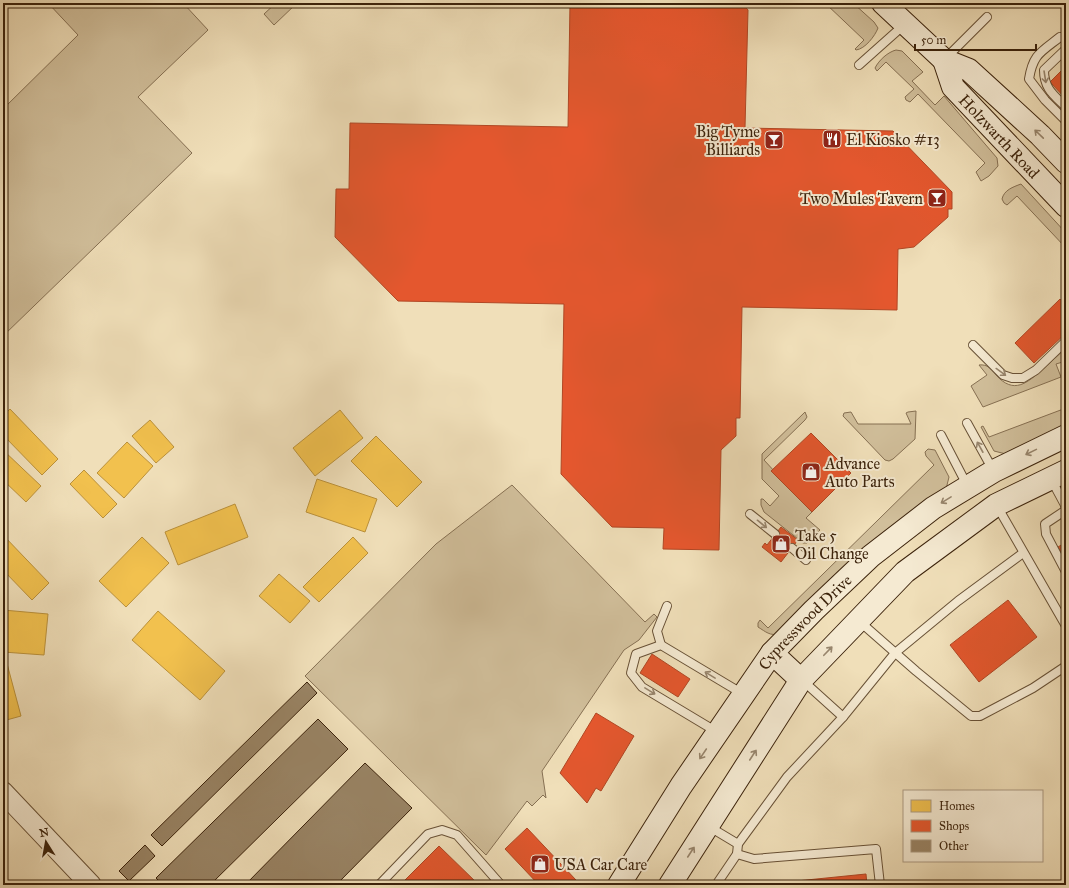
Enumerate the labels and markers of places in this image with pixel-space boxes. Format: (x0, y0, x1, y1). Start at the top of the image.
place label: Big Tyme Billiards (696, 122, 760, 159)
restaurant icon: El Kiosko #13 (821, 128, 843, 150)
bar icon: Big Tyme Billiards (763, 129, 785, 151)
place label: El Kiosko #13 (846, 130, 940, 149)
bar icon: Two Mules Tavern (926, 187, 948, 209)
place label: Two Mules Tavern (800, 189, 923, 208)
place label: Advance Auto Parts (824, 454, 895, 491)
shop icon: Advance Auto Parts (800, 461, 822, 483)
place label: Take 5 Oil Change (795, 526, 869, 564)
shop icon: Take 5 Oil Change (770, 533, 792, 555)
shop icon: USA Car Care (529, 853, 551, 875)
place label: USA Car Care (554, 855, 648, 874)

